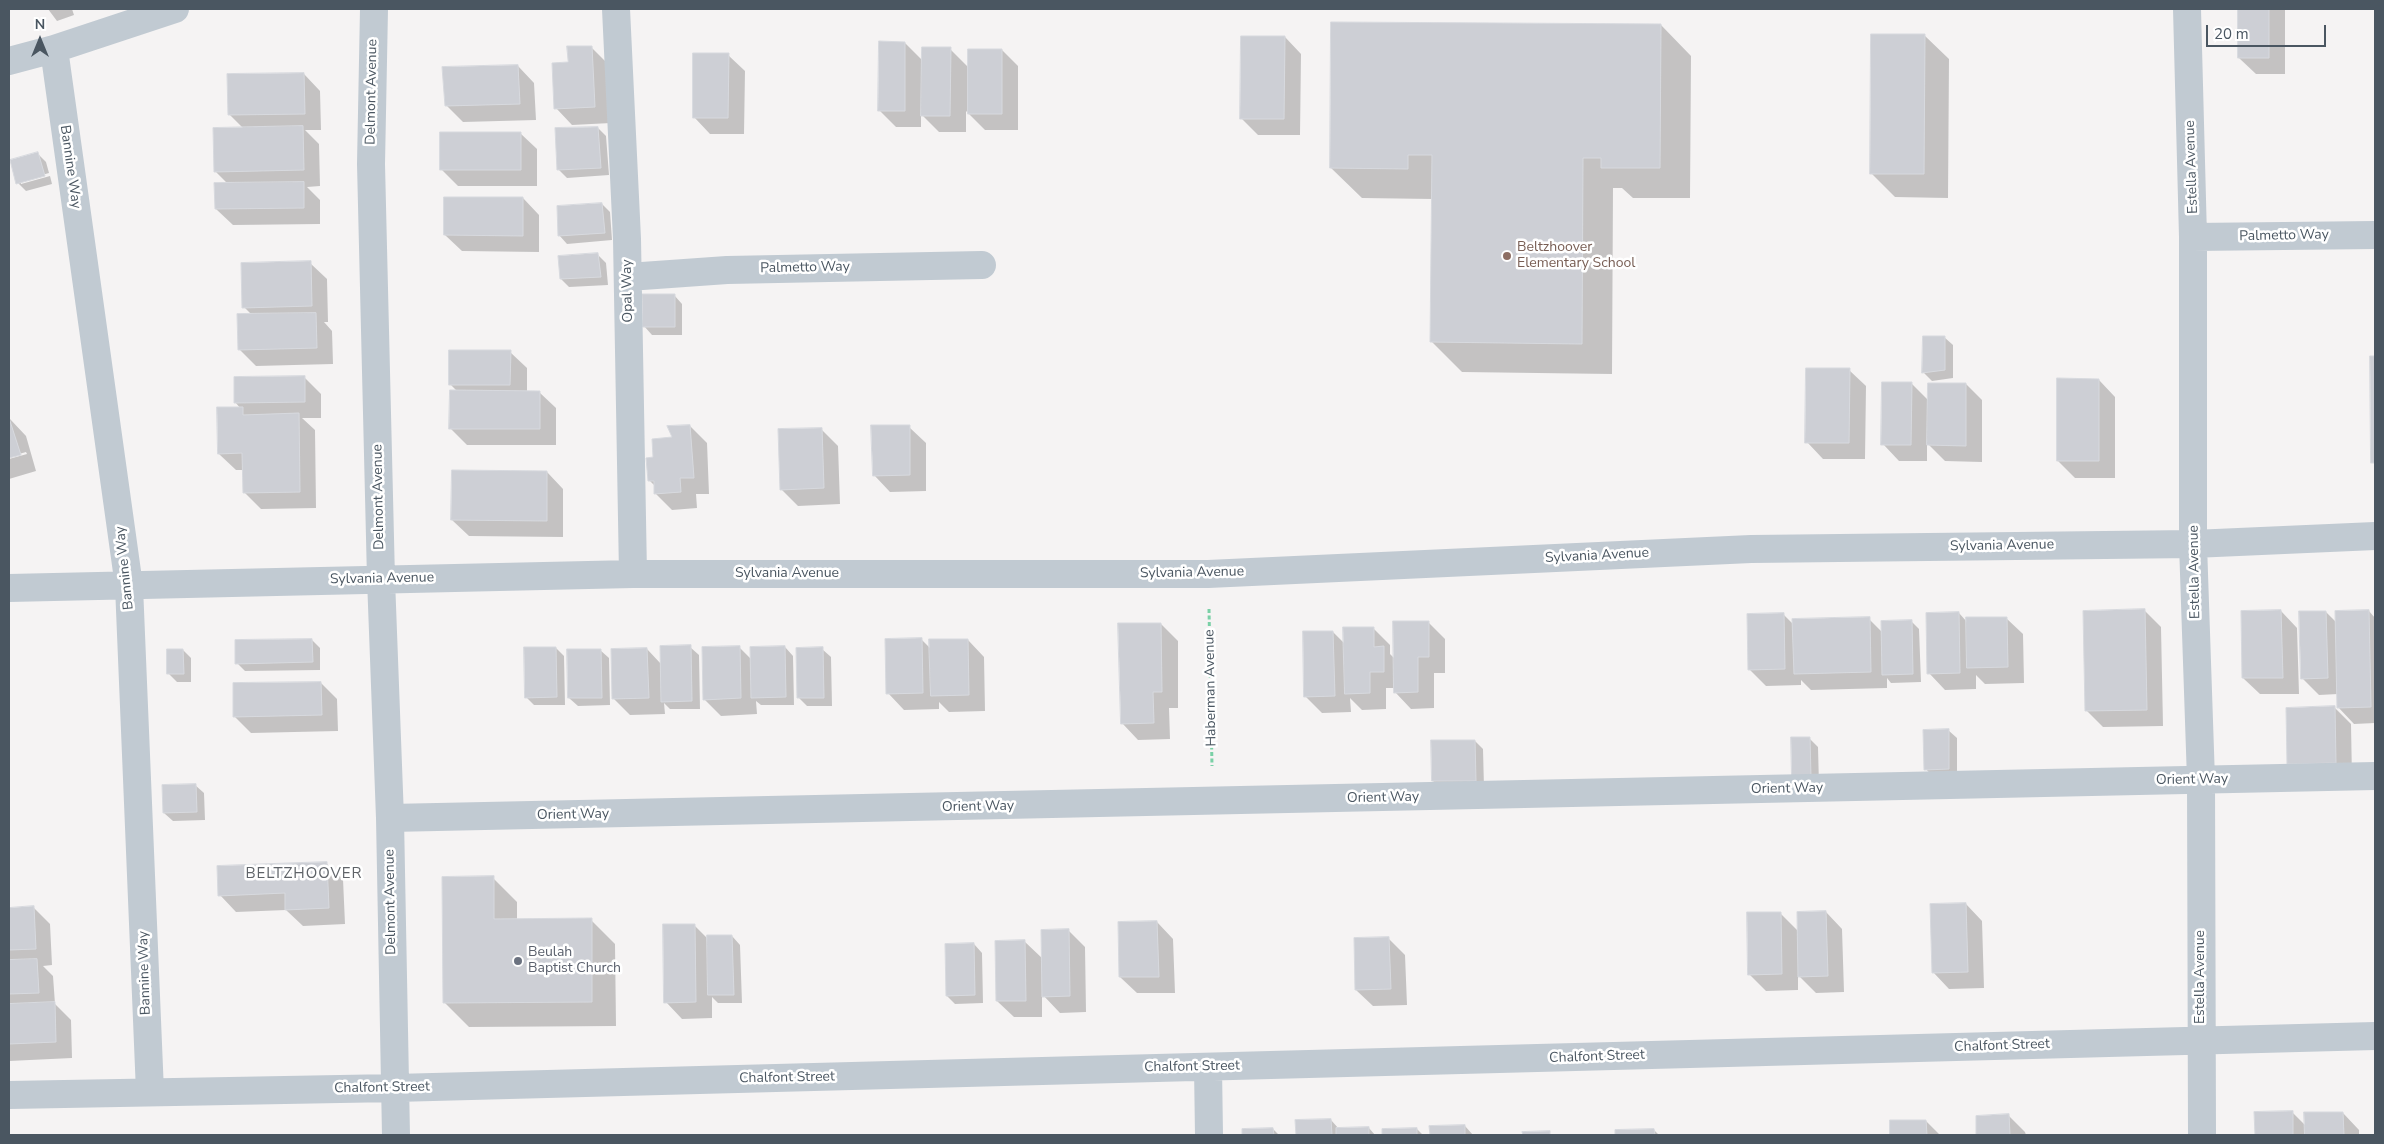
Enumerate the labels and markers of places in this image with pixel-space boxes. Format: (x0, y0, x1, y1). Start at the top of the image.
place label: Beltzhoover Elementary School (1517, 240, 1635, 272)
marker: Beltzhoover Elementary School (1501, 250, 1513, 262)
place label: Beulah Baptist Church (528, 945, 621, 978)
marker: Beulah Baptist Church (512, 955, 524, 967)

